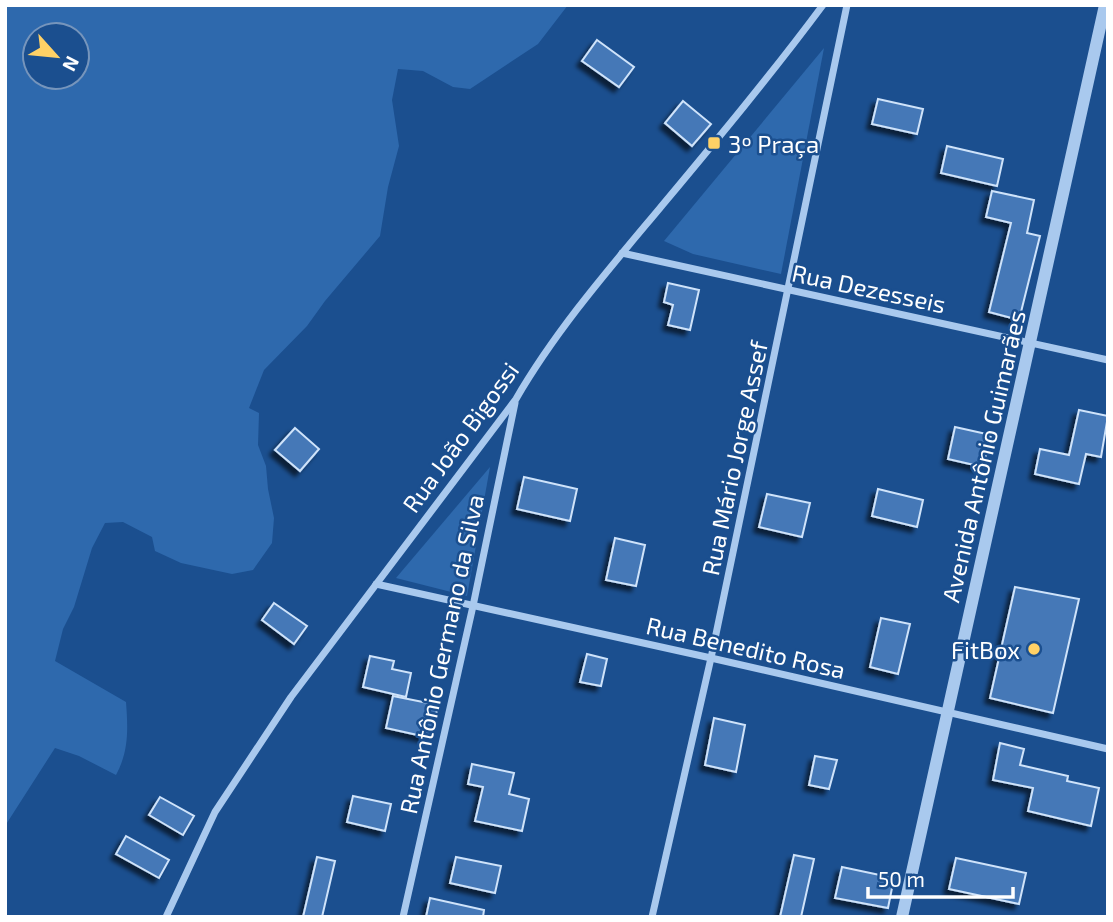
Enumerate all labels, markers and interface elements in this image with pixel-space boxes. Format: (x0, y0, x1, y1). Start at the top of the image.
north arrow (21, 21, 91, 91)
text: N (58, 53, 85, 75)
place label: 3º Praça (728, 129, 819, 159)
marker: 3º Praça (706, 135, 722, 151)
street label: Rua Dezesseis (789, 258, 949, 318)
street label: Avenida Antônio Guimarães (935, 307, 1031, 605)
street label: Rua Mário Jorge Assef (695, 337, 773, 578)
street label: Rua João Bigossi (396, 356, 524, 518)
street label: Rua Antônio Germano da Silva (393, 492, 489, 816)
street label: Rua Benedito Rosa (644, 610, 848, 684)
place label: FitBox (951, 635, 1020, 664)
marker: FitBox (1026, 641, 1042, 657)
scale bar (868, 856, 1013, 900)
text: 50 m (878, 866, 925, 891)

